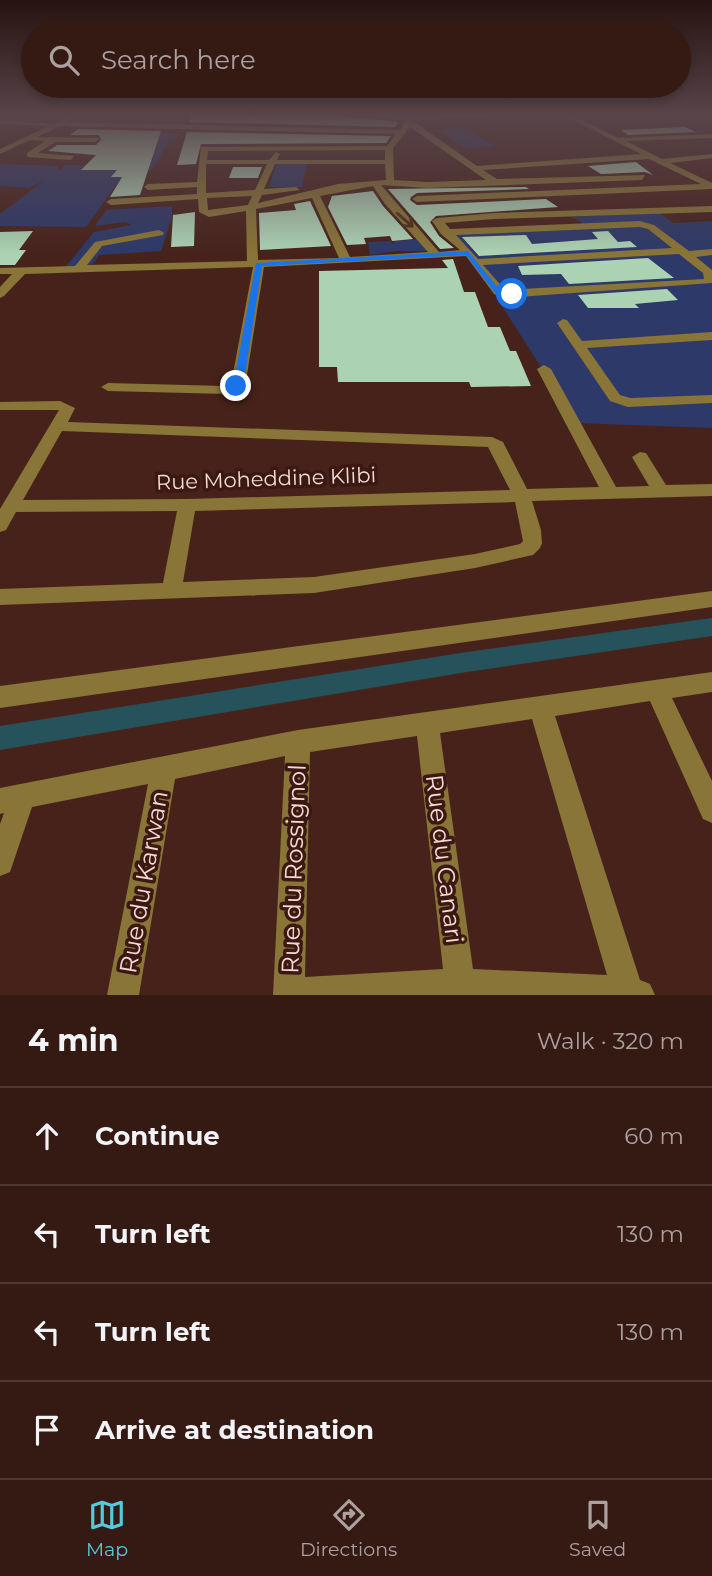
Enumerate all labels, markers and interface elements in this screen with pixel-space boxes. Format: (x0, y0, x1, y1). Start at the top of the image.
search box (21, 21, 691, 98)
icon: search (45, 41, 83, 79)
text: Search here (101, 44, 256, 76)
one-way arrow (396, 211, 413, 228)
route start (496, 278, 527, 309)
route end (220, 370, 251, 401)
street label: Rue Moheddine Klibi (156, 462, 376, 495)
street label: Rue du Rossignol (275, 764, 312, 974)
street label: Rue du Canari (420, 773, 469, 945)
street label: Rue du Karwan (113, 788, 174, 975)
text: 4 min (28, 1022, 118, 1059)
text: Walk · 320 m (537, 1027, 684, 1055)
icon: ahead (28, 1117, 66, 1155)
text: Continue (95, 1120, 220, 1152)
text: 60 m (624, 1122, 684, 1150)
icon: left (28, 1215, 66, 1253)
text: Turn left (95, 1218, 211, 1250)
text: 130 m (617, 1220, 684, 1248)
icon: left (28, 1313, 66, 1351)
text: Turn left (95, 1316, 211, 1348)
text: 130 m (617, 1318, 684, 1346)
icon: arrive (28, 1411, 66, 1449)
text: Arrive at destination (95, 1414, 374, 1446)
tab: Map (86, 1496, 128, 1561)
tab: Directions (300, 1496, 397, 1561)
tab: Saved (569, 1496, 626, 1561)

